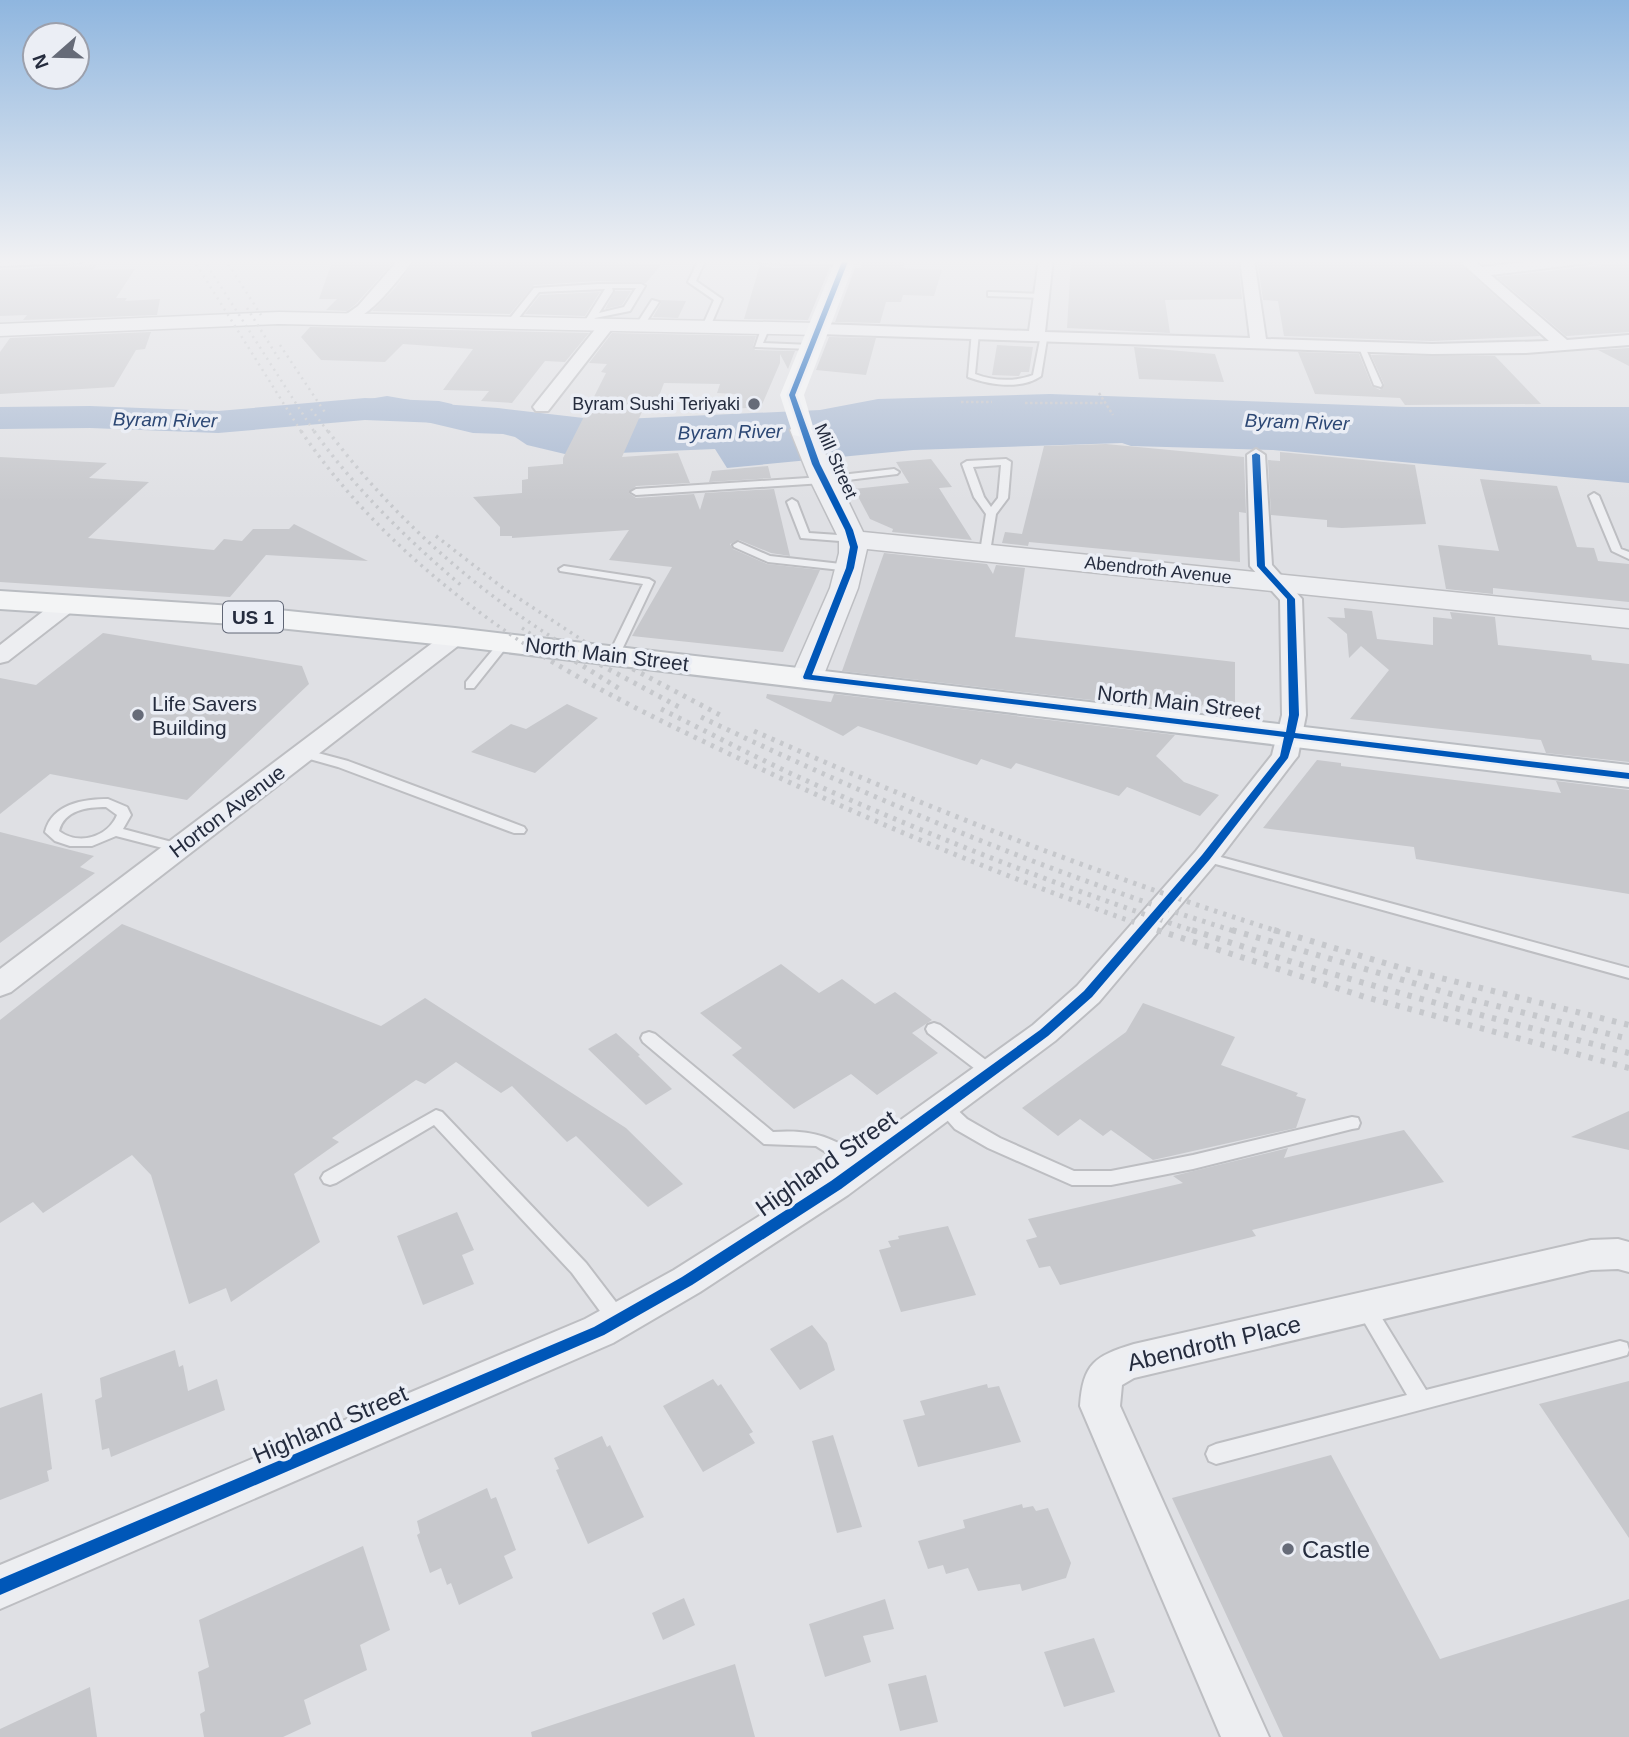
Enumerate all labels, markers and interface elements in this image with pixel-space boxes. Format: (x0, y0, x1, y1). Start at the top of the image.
north arrow (21, 21, 91, 91)
text: N (28, 52, 53, 72)
place label: Byram Sushi Teriyaki (572, 394, 740, 414)
marker: Byram Sushi Teriyaki (746, 396, 762, 412)
water label: Byram River (113, 409, 218, 431)
water label: Byram River (1244, 410, 1350, 434)
street label: Mill Street (811, 420, 861, 502)
water label: Byram River (678, 421, 783, 443)
street label: Abendroth Avenue (1083, 552, 1233, 588)
road number: US 1 (223, 602, 283, 632)
street label: North Main Street (524, 633, 690, 675)
street label: North Main Street (1096, 681, 1262, 723)
place label: Life Savers Building (152, 692, 257, 739)
marker: Life Savers Building (130, 707, 146, 723)
street label: Horton Avenue (165, 760, 289, 862)
street label: Highland Street (750, 1104, 902, 1222)
street label: Abendroth Place (1125, 1310, 1303, 1376)
street label: Highland Street (249, 1379, 412, 1469)
place label: Castle (1302, 1536, 1370, 1563)
marker: Castle (1280, 1541, 1296, 1557)

